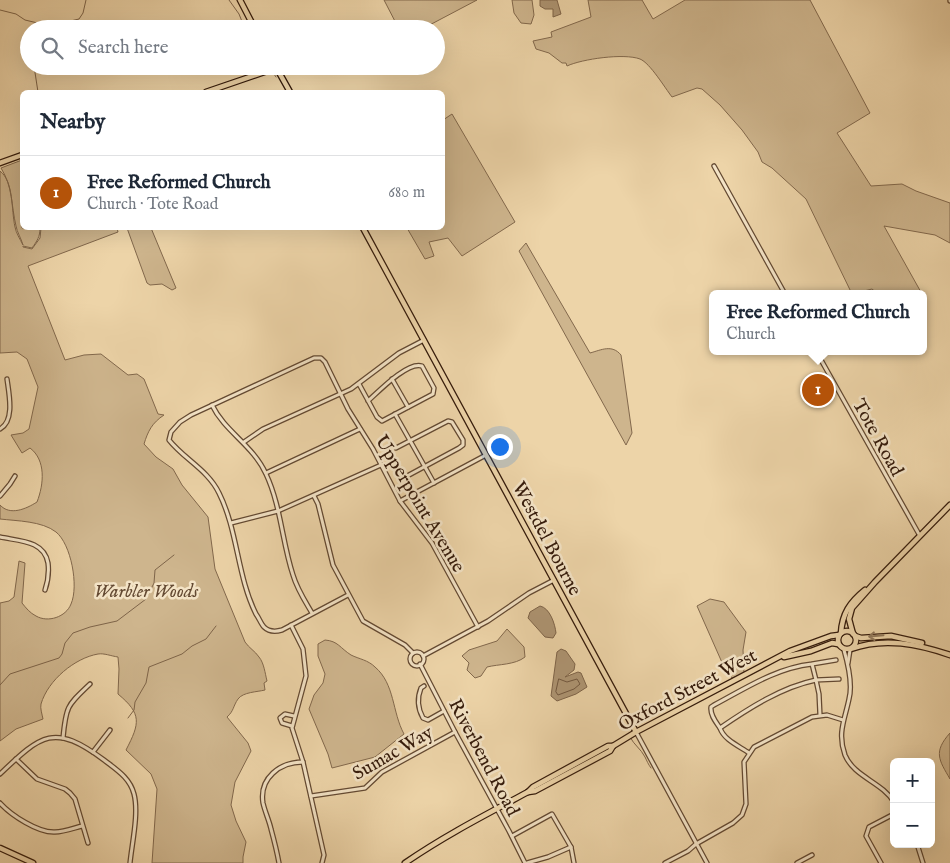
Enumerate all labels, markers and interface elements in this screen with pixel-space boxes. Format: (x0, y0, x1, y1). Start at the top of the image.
search box (20, 20, 445, 75)
icon: search (38, 34, 66, 62)
text: Search here (78, 36, 169, 60)
text: Nearby (40, 109, 105, 136)
text: Free Reformed Church (87, 171, 271, 195)
text: 1 (53, 183, 59, 203)
text: 680 m (388, 183, 425, 203)
text: Church · Tote Road (87, 195, 218, 215)
popup (709, 290, 927, 355)
text: Free Reformed Church (726, 301, 910, 325)
text: Church (726, 325, 776, 345)
pin: 1 (802, 371, 834, 409)
street label: Tote Road (846, 395, 909, 482)
street label: Upperpoint Avenue (369, 431, 470, 577)
your location (487, 434, 513, 460)
street label: Westdel Bourne (506, 478, 586, 600)
park label: Warbler Woods (94, 580, 199, 604)
one-way arrow (868, 631, 884, 641)
street label: Oxford Street West (614, 644, 762, 737)
street label: Riverbend Road (442, 695, 525, 822)
street label: Sumac Way (348, 721, 438, 786)
map controls (890, 758, 935, 848)
button: + (890, 758, 935, 803)
button: − (890, 803, 935, 848)

